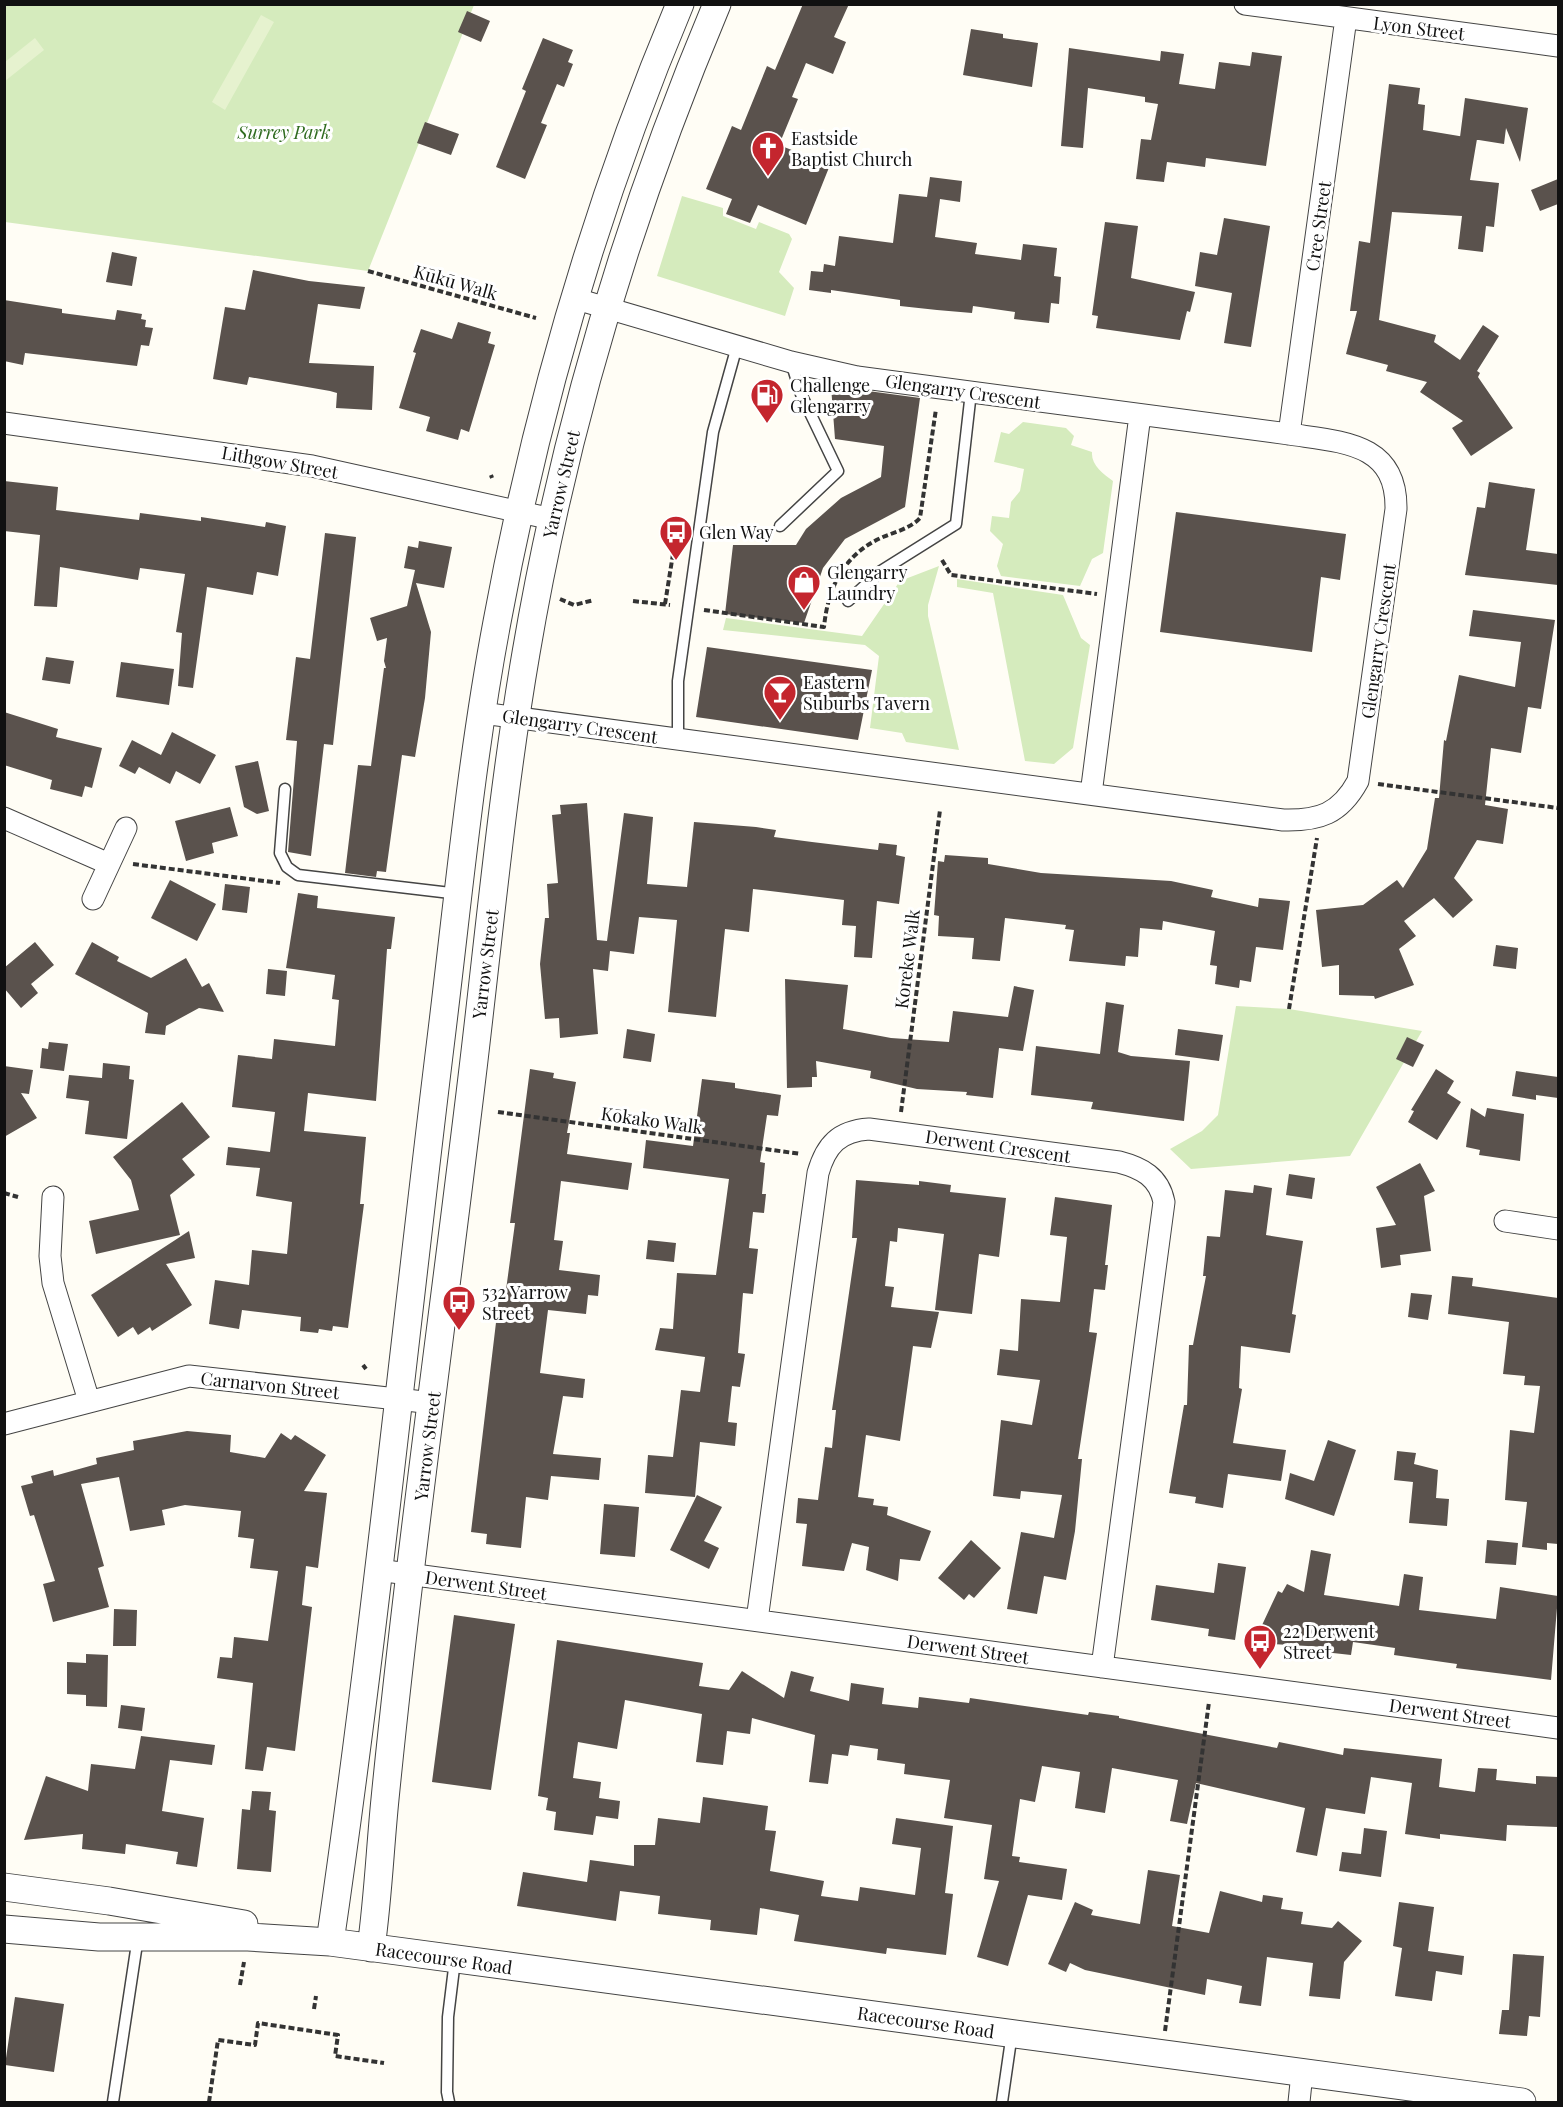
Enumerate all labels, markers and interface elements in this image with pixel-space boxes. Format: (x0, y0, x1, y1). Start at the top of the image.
street label: Lyon Street (1372, 10, 1467, 46)
park label: Surrey Park (237, 120, 330, 144)
place label: Eastside Baptist Church (791, 126, 913, 171)
church icon: Eastside Baptist Church (750, 130, 786, 177)
street label: Cree Street (1300, 179, 1336, 273)
street label: Kūkū Walk (411, 259, 501, 305)
street label: Glengarry Crescent (884, 368, 1043, 414)
place label: Challenge Glengarry (790, 373, 871, 418)
fuel station icon: Challenge Glengarry (749, 377, 785, 424)
street label: Yarrow Street (537, 427, 585, 541)
street label: Lithgow Street (220, 440, 341, 484)
bus stop icon: Glen Way (658, 514, 694, 561)
place label: Glen Way (699, 520, 774, 544)
place label: Glengarry Laundry (827, 560, 908, 605)
street label: Glengarry Crescent (1355, 561, 1401, 720)
shop icon: Glengarry Laundry (786, 564, 822, 611)
place label: Eastern Suburbs Tavern (803, 670, 930, 715)
bar icon: Eastern Suburbs Tavern (762, 674, 798, 721)
street label: Glengarry Crescent (501, 703, 660, 749)
street label: Yarrow Street (466, 907, 504, 1021)
street label: Koreke Walk (889, 908, 925, 1010)
street label: Kōkako Walk (599, 1101, 705, 1139)
street label: Derwent Crescent (924, 1124, 1073, 1168)
place label: 532 Yarrow Street (482, 1280, 568, 1325)
bus stop icon: 532 Yarrow Street (441, 1284, 477, 1331)
street label: Carnarvon Street (200, 1366, 341, 1404)
street label: Yarrow Street (408, 1389, 446, 1503)
street label: Derwent Street (424, 1565, 549, 1605)
place label: 22 Derwent Street (1283, 1619, 1375, 1664)
bus stop icon: 22 Derwent Street (1242, 1623, 1278, 1670)
street label: Derwent Street (906, 1629, 1031, 1669)
street label: Derwent Street (1388, 1693, 1513, 1733)
street label: Racecourse Road (374, 1937, 515, 1980)
street label: Racecourse Road (856, 2001, 997, 2044)

